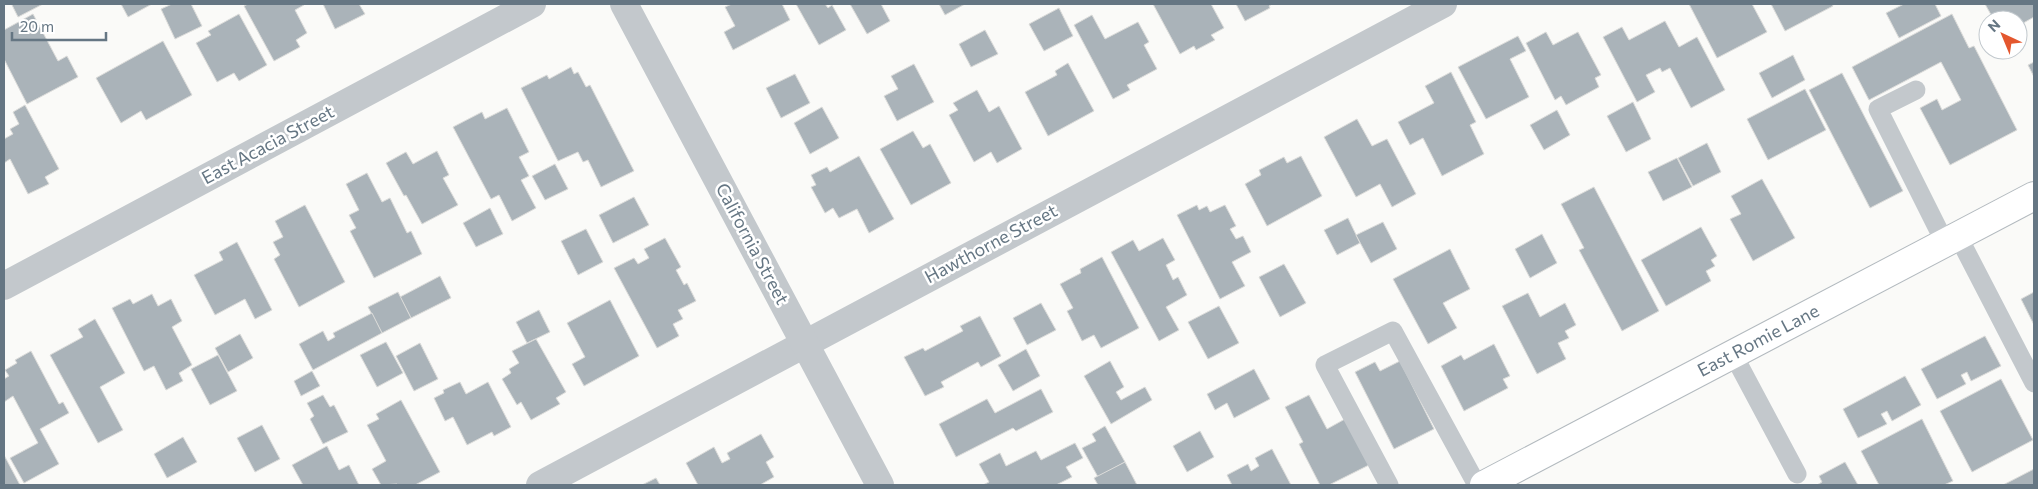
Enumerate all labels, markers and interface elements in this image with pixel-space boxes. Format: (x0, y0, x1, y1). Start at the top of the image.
scale bar (12, 10, 106, 42)
north arrow (1978, 10, 2028, 60)
text: N (1984, 16, 2003, 35)
text: 20 m (20, 17, 54, 35)
street label: East Acacia Street (198, 100, 337, 188)
street label: California Street (712, 179, 794, 308)
street label: Hawthorne Street (921, 199, 1061, 287)
street label: East Romie Lane (1693, 299, 1822, 381)

